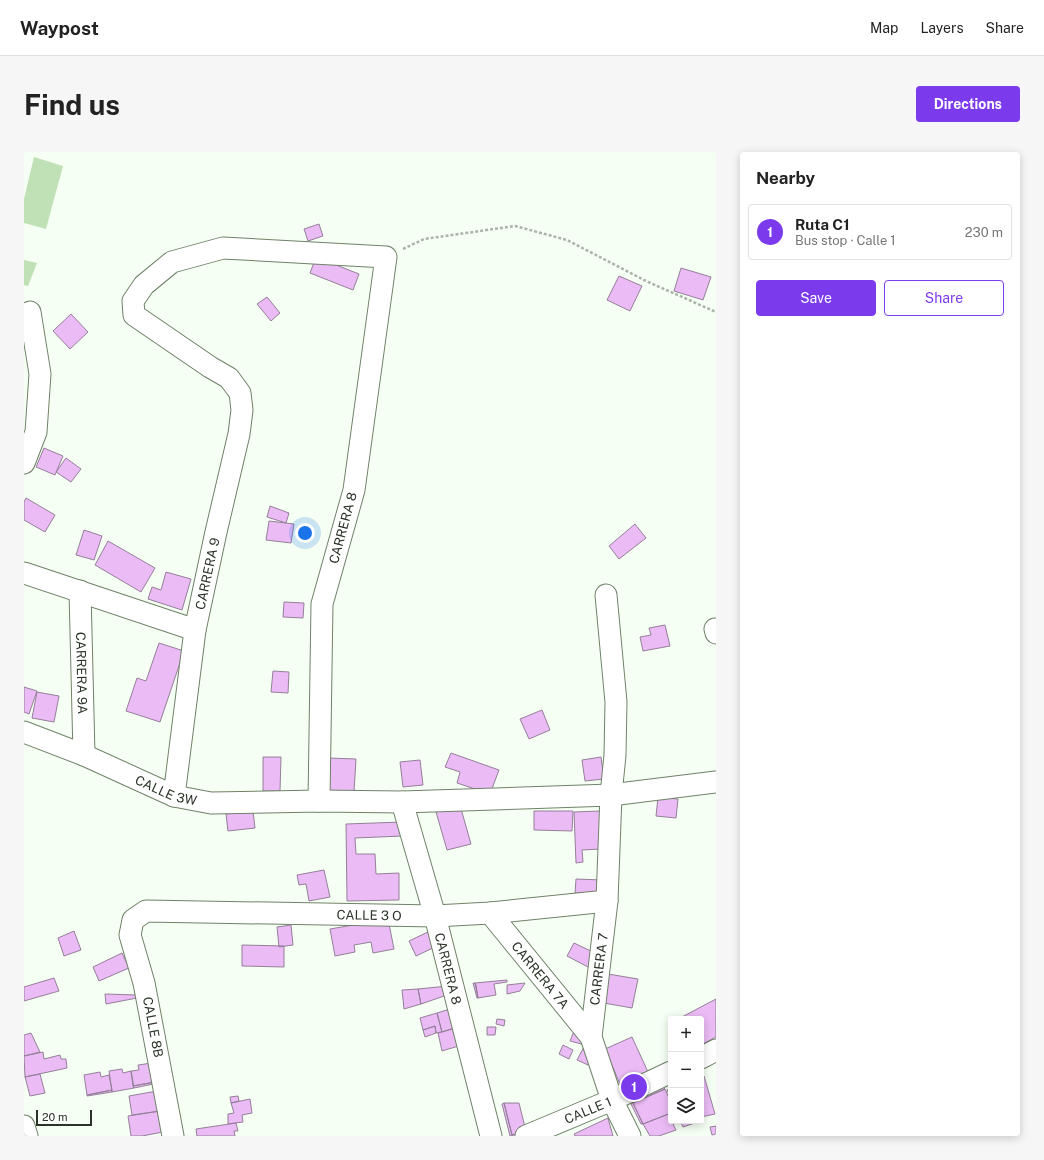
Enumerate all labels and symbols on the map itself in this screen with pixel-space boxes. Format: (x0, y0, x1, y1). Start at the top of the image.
street label: CARRERA 8 (326, 491, 360, 565)
your location (295, 523, 315, 543)
street label: CARRERA 9 (192, 536, 222, 611)
street label: CARRERA 9A (73, 632, 91, 714)
street label: CALLE 3W (133, 772, 199, 808)
street label: CALLE 3 O (336, 907, 402, 923)
street label: CARRERA 8 (432, 931, 465, 1006)
street label: CARRERA 7 (587, 932, 611, 1006)
street label: CARRERA 7A (509, 938, 572, 1012)
street label: CALLE 8B (140, 995, 166, 1059)
pin: 1 (621, 1072, 647, 1102)
street label: CALLE 1 (562, 1094, 614, 1127)
scale bar (36, 1108, 92, 1127)

